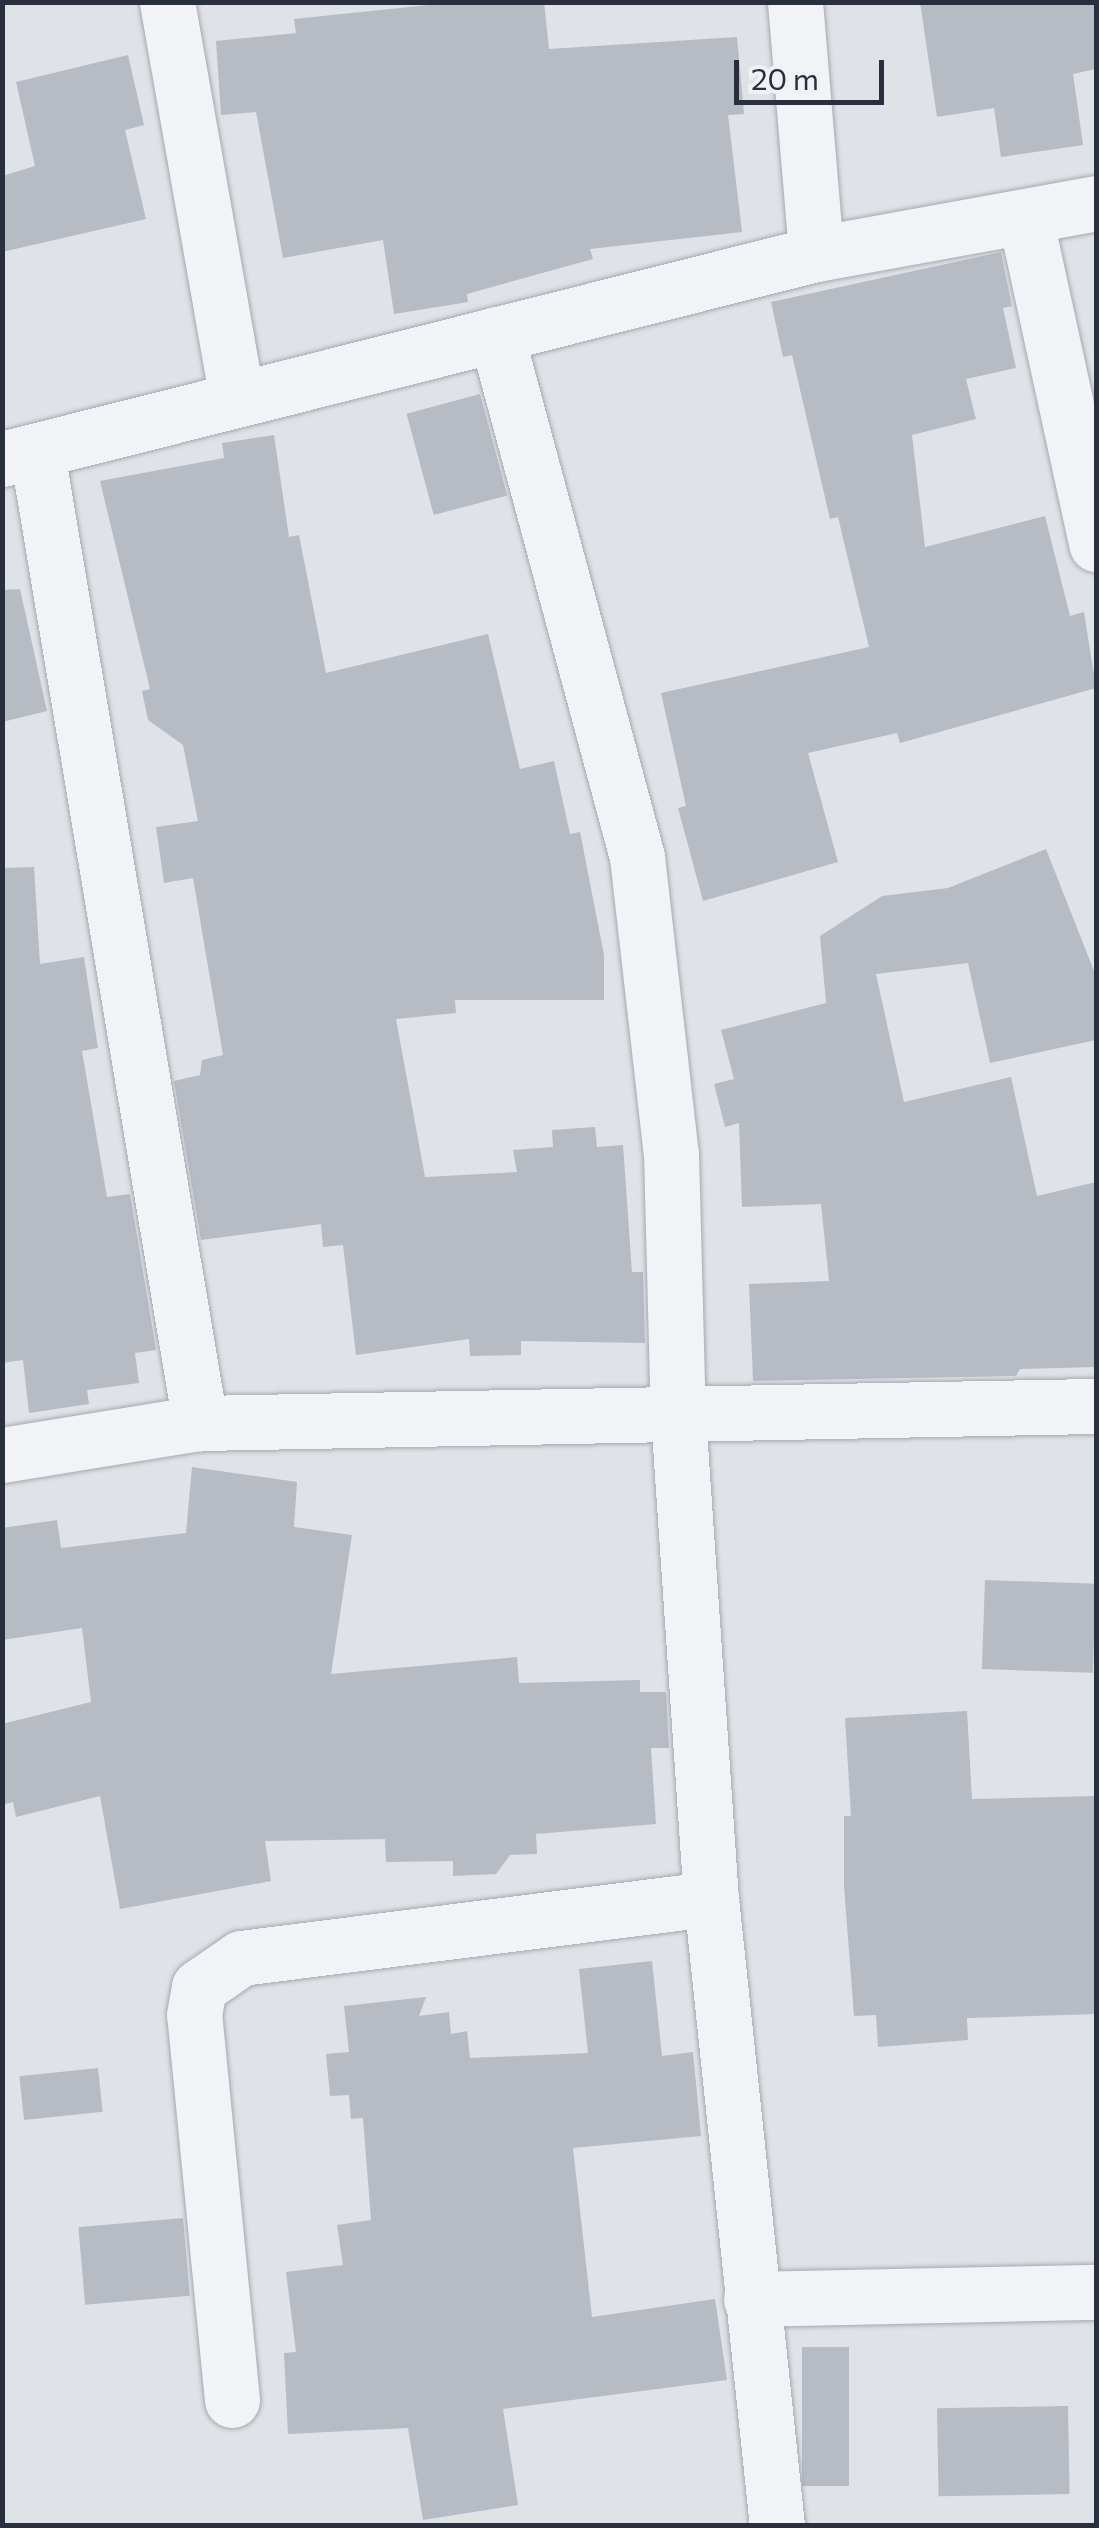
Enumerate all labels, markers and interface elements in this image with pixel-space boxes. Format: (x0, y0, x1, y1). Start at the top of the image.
scale bar (739, 40, 889, 102)
text: 20 m (751, 59, 819, 96)

